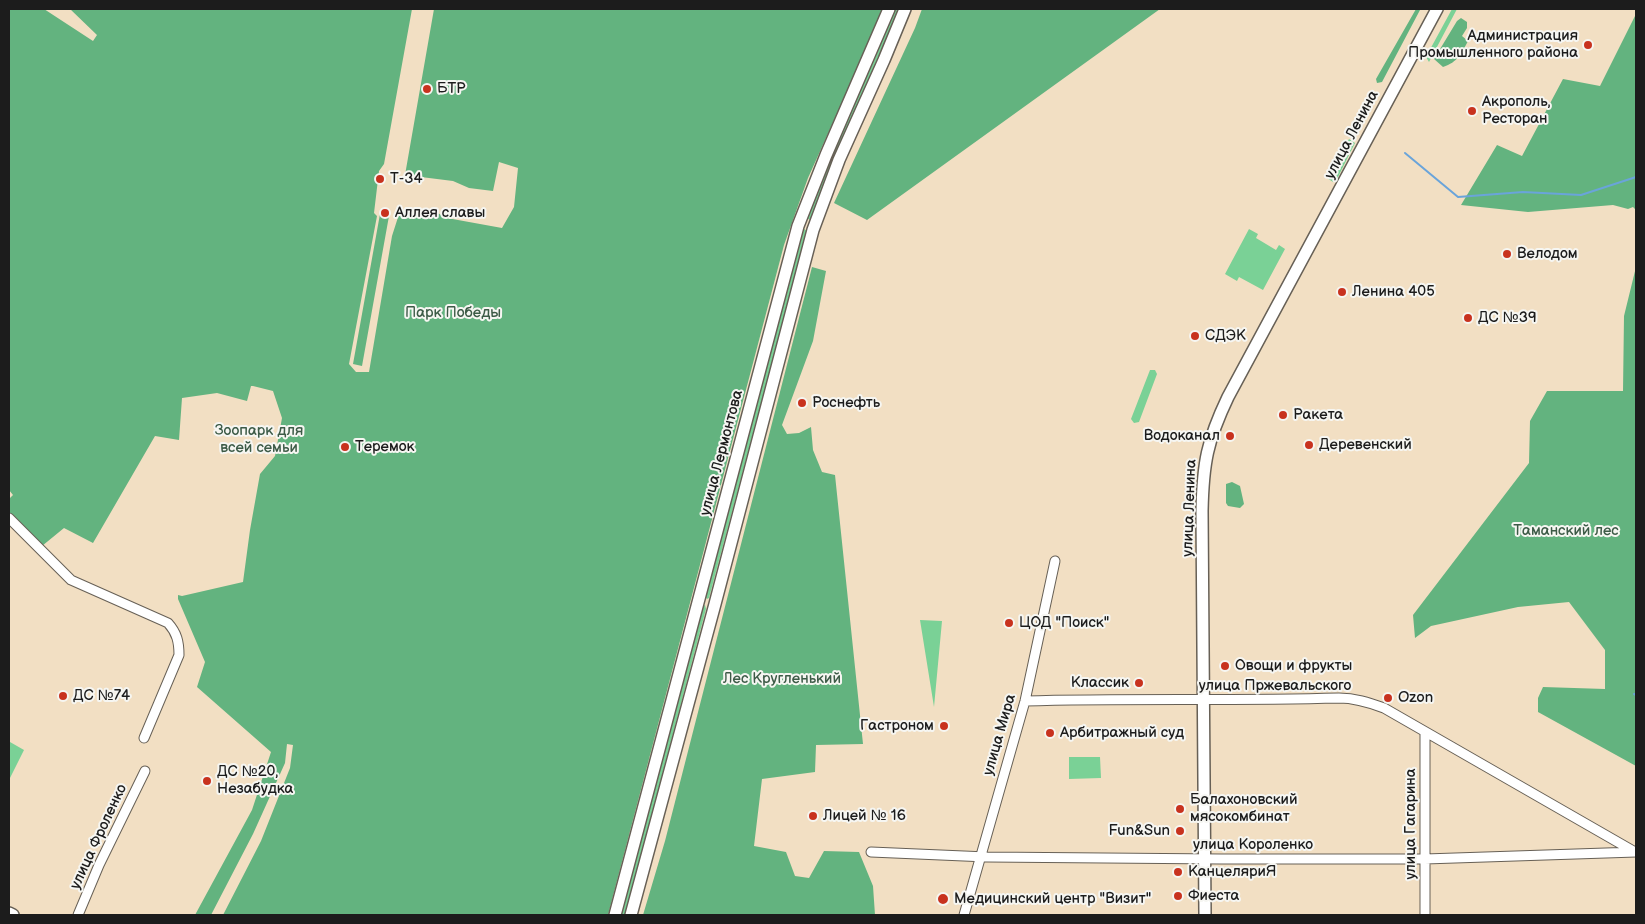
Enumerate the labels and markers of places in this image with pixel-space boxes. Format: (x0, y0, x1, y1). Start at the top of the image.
place label: Администрация Промышленного района (1408, 27, 1578, 62)
marker: Администрация Промышленного района (1582, 39, 1594, 51)
place label: БТР (437, 80, 466, 98)
marker: БТР (421, 83, 433, 95)
place label: Акрополь, Ресторан (1482, 93, 1550, 128)
marker: Акрополь, Ресторан (1466, 105, 1478, 117)
place label: Т-34 (390, 170, 423, 188)
marker: Т-34 (374, 173, 386, 185)
place label: Аллея славы (395, 204, 485, 222)
marker: Аллея славы (379, 207, 391, 219)
place label: Велодом (1517, 245, 1578, 263)
marker: Велодом (1501, 248, 1513, 260)
place label: Ленина 405 (1352, 283, 1435, 301)
marker: Ленина 405 (1336, 286, 1348, 298)
place label: ДС №39 (1478, 309, 1537, 327)
marker: ДС №39 (1462, 312, 1474, 324)
place label: СДЭК (1205, 327, 1246, 345)
marker: СДЭК (1189, 330, 1201, 342)
place label: Роснефть (812, 394, 880, 412)
marker: Роснефть (796, 397, 808, 409)
place label: Ракета (1293, 406, 1343, 424)
marker: Ракета (1277, 409, 1289, 421)
place label: Водоканал (1144, 427, 1220, 445)
marker: Водоканал (1224, 430, 1236, 442)
place label: Деревенский (1319, 436, 1412, 454)
place label: Теремок (355, 438, 415, 456)
marker: Деревенский (1303, 439, 1315, 451)
marker: Теремок (339, 441, 351, 453)
place label: ЦОД "Поиск" (1019, 614, 1109, 632)
marker: ЦОД "Поиск" (1003, 617, 1015, 629)
place label: Овощи и фрукты (1235, 657, 1352, 675)
marker: Овощи и фрукты (1219, 660, 1231, 672)
place label: Классик (1071, 674, 1129, 692)
marker: Классик (1133, 677, 1145, 689)
place label: ДС №74 (73, 687, 130, 705)
place label: Ozon (1398, 689, 1433, 707)
marker: ДС №74 (57, 690, 69, 702)
marker: Ozon (1382, 692, 1394, 704)
place label: Гастроном (860, 717, 934, 735)
marker: Гастроном (938, 720, 950, 732)
place label: Арбитражный суд (1060, 724, 1184, 742)
marker: Арбитражный суд (1044, 727, 1056, 739)
place label: ДС №20, Незабудка (217, 763, 293, 798)
marker: ДС №20, Незабудка (201, 775, 213, 787)
place label: Балахоновский мясокомбинат (1190, 791, 1298, 826)
marker: Балахоновский мясокомбинат (1174, 803, 1186, 815)
place label: Лицей № 16 (823, 807, 906, 825)
marker: Лицей № 16 (807, 810, 819, 822)
place label: Fun&Sun (1109, 822, 1170, 840)
marker: Fun&Sun (1174, 825, 1186, 837)
place label: КанцеляриЯ (1188, 863, 1276, 881)
marker: КанцеляриЯ (1172, 866, 1184, 878)
place label: Фиеста (1188, 887, 1239, 905)
place label: Медицинский центр "Визит" (954, 890, 1151, 908)
marker: Фиеста (1172, 890, 1184, 902)
marker: Медицинский центр "Визит" (936, 892, 950, 906)

